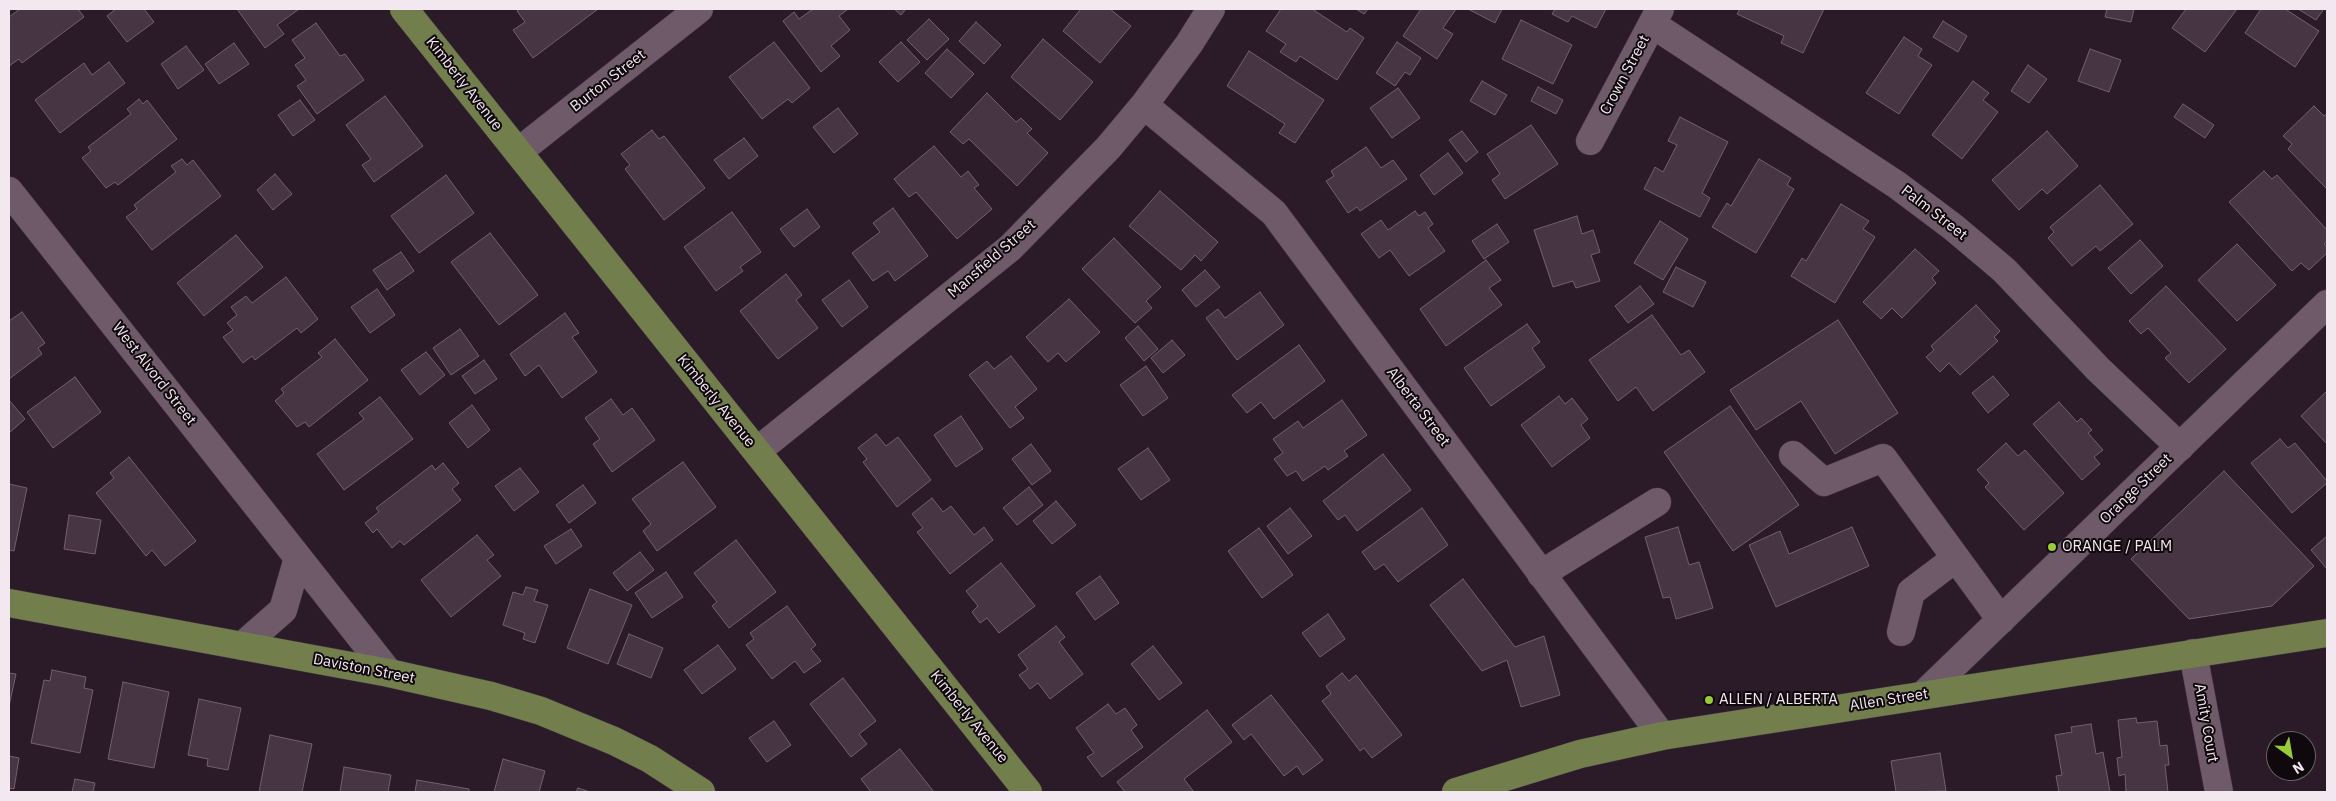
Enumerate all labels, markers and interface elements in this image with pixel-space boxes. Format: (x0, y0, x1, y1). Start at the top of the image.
street label: Crown Street (1596, 32, 1654, 118)
street label: Kimberly Avenue (422, 34, 506, 134)
street label: Burton Street (567, 46, 649, 116)
street label: Palm Street (1897, 182, 1971, 244)
street label: Mansfield Street (945, 216, 1039, 302)
street label: West Alvord Street (108, 319, 200, 429)
street label: Kimberly Avenue (673, 351, 759, 451)
street label: Alberta Street (1382, 364, 1454, 450)
street label: Orange Street (2096, 450, 2176, 528)
place label: ORANGE / PALM (2062, 538, 2172, 556)
marker: ORANGE / PALM (2046, 541, 2058, 553)
street label: Daviston Street (312, 650, 416, 688)
street label: Kimberly Avenue (926, 667, 1012, 767)
street label: Amity Court (2190, 682, 2222, 764)
street label: Allen Street (1849, 685, 1929, 715)
place label: ALLEN / ALBERTA (1719, 691, 1838, 709)
marker: ALLEN / ALBERTA (1703, 694, 1715, 706)
north arrow (2266, 731, 2316, 781)
text: N (2289, 758, 2307, 778)

